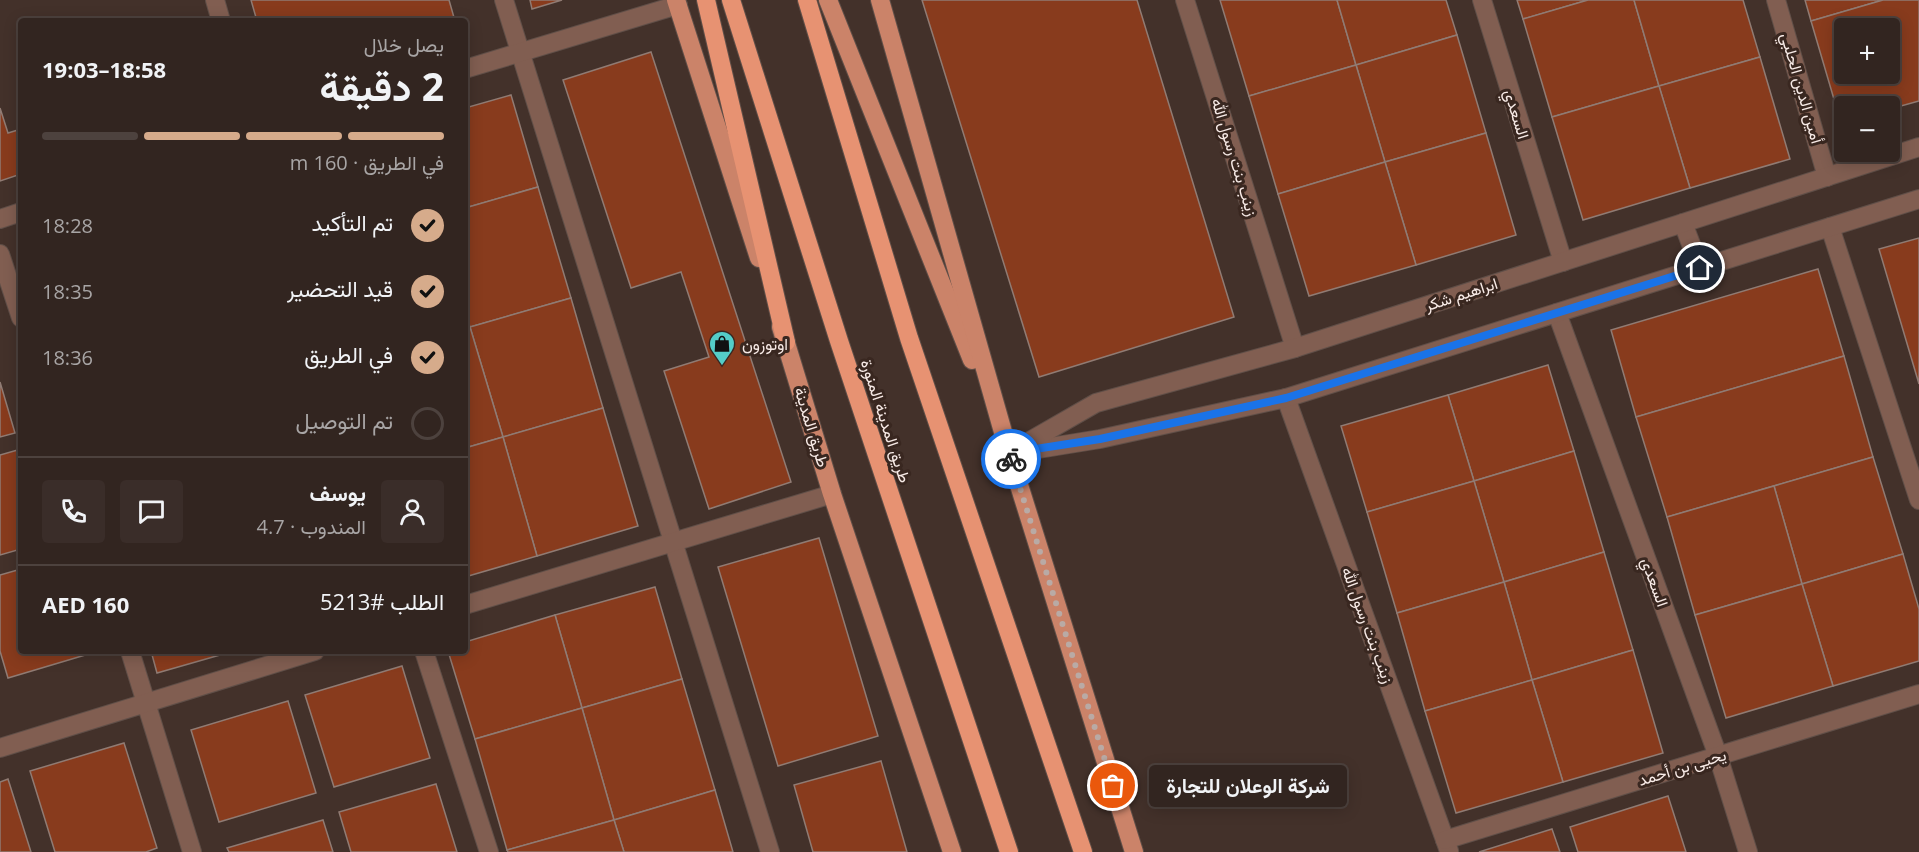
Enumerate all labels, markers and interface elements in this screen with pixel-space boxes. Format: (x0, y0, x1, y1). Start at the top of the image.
map controls (1834, 18, 1900, 162)
button: + (1834, 18, 1900, 84)
street label: أمين الدين الحلبي (1773, 30, 1828, 147)
text: يصل خلال (364, 31, 444, 58)
text: 18:58–19:03 (42, 54, 166, 84)
text: 2 دقيقة (320, 59, 444, 112)
street label: السعدي (1496, 87, 1535, 142)
street label: زينب بنت رسول الله (1207, 95, 1263, 219)
button: − (1834, 96, 1900, 162)
text: في الطريق · 160 m (290, 149, 444, 176)
text: تم التأكيد (312, 207, 393, 237)
icon: check (411, 209, 444, 242)
text: 18:28 (42, 212, 93, 239)
pin (1674, 242, 1725, 293)
icon: home (1683, 251, 1716, 284)
street label: ابراهيم شكر (1421, 272, 1500, 316)
text: قيد التحضير (287, 273, 393, 303)
icon: check (411, 275, 444, 308)
text: 18:35 (42, 278, 93, 305)
shop icon: اوتوزون (707, 329, 737, 367)
place label: اوتوزون (742, 333, 788, 355)
text: في الطريق (304, 339, 393, 369)
icon: check (411, 341, 444, 374)
text: 18:36 (42, 344, 93, 371)
street label: طريق المدينة المنورة (856, 356, 916, 486)
street label: طريق المدينة (789, 384, 835, 470)
text: تم التوصيل (296, 405, 393, 435)
courier (981, 429, 1041, 489)
icon: bike (995, 443, 1028, 476)
text: يوسف (310, 477, 366, 507)
button: phone (42, 480, 105, 543)
button: chat (120, 480, 183, 543)
button: person (381, 480, 444, 543)
text: المندوب · 4.7 (257, 513, 366, 540)
street label: السعدي (1633, 554, 1674, 611)
street label: زينب بنت رسول الله (1337, 564, 1399, 686)
text: الطلب #5213 (320, 586, 444, 616)
text: AED 160 (42, 589, 129, 619)
street label: يحيى بن أحمد (1635, 743, 1729, 791)
pin (1087, 760, 1138, 811)
callout: شركة الوعلان للتجارة (1149, 765, 1347, 807)
icon: bag (1096, 769, 1129, 802)
text: شركة الوعلان للتجارة (1166, 772, 1330, 799)

